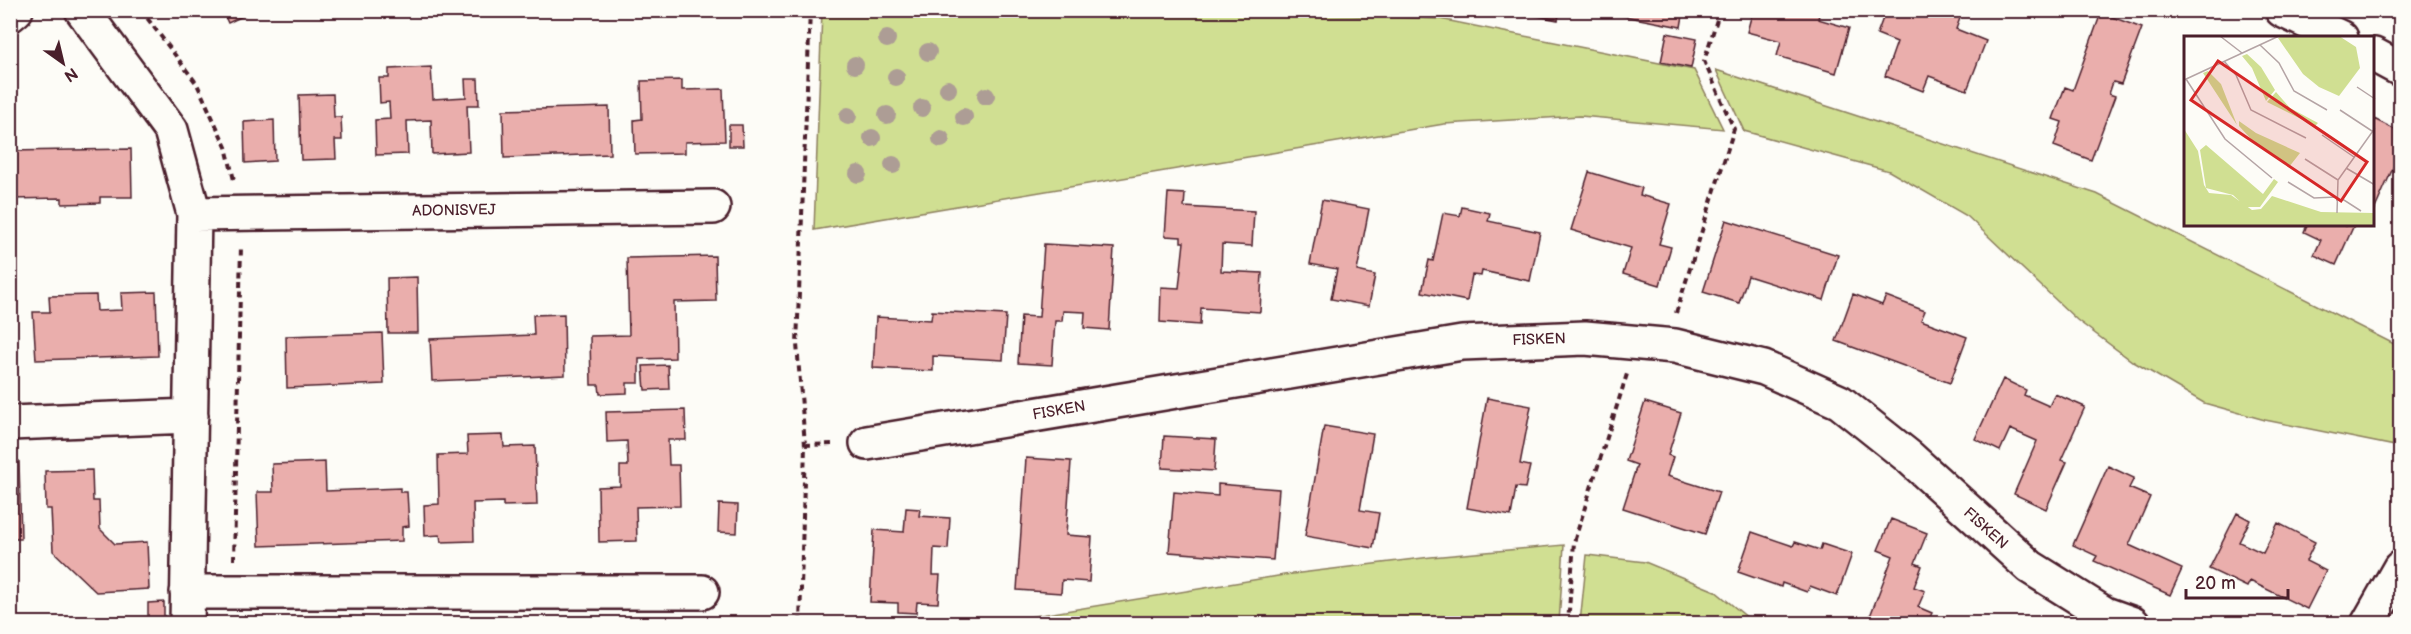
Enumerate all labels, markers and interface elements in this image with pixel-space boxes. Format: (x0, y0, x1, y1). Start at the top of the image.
north arrow (33, 33, 93, 93)
inset map (2184, 36, 2375, 226)
text: N (60, 63, 81, 85)
street label: ADONISVEJ (412, 200, 497, 221)
street label: FISKEN (1512, 329, 1566, 350)
street label: FISKEN (1031, 396, 1087, 424)
street label: FISKEN (1959, 503, 2012, 553)
scale bar (2186, 562, 2288, 600)
text: 20 m (2195, 573, 2236, 594)

